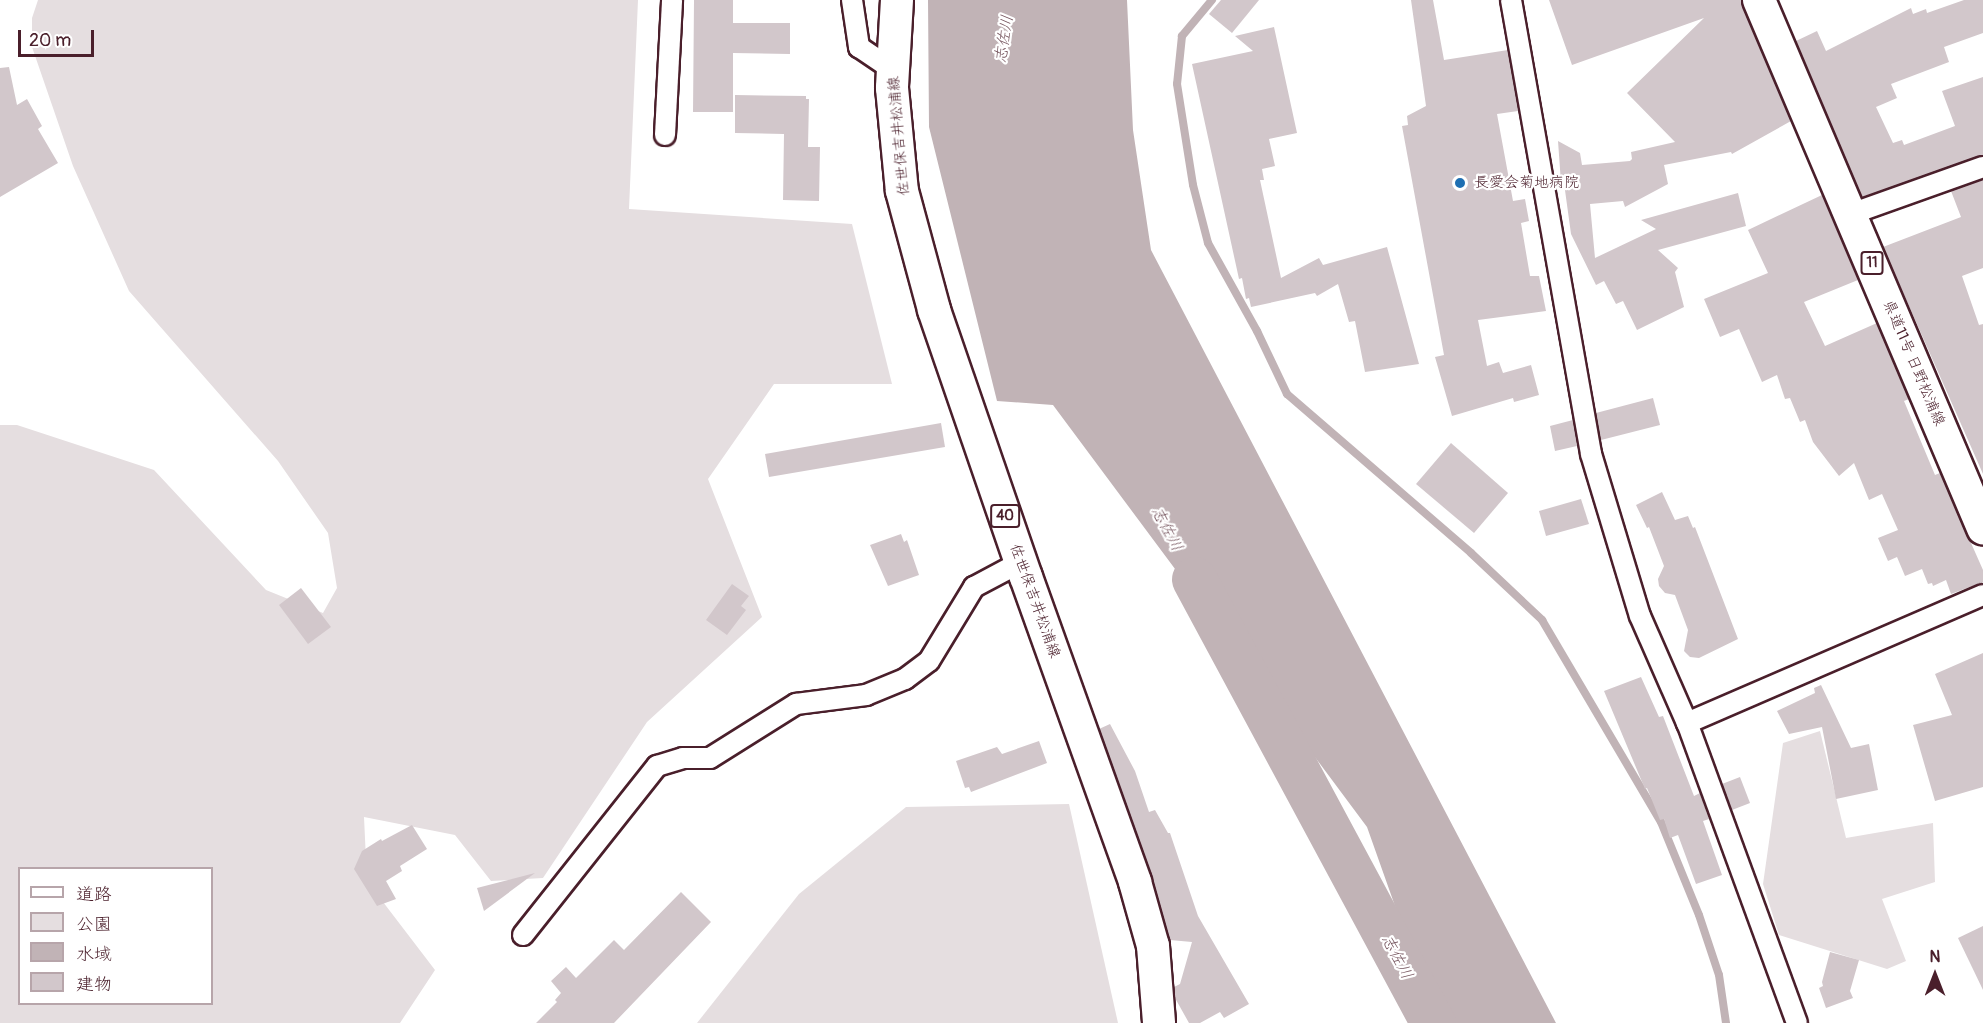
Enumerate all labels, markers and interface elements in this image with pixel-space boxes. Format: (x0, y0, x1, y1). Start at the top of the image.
water label: 志佐川 (991, 14, 1017, 64)
scale bar (21, 18, 98, 56)
text: 20 m (29, 29, 71, 52)
street label: 佐世保吉井松浦線 (885, 75, 913, 197)
marker: 長愛会菊地病院 (1451, 174, 1469, 192)
place label: 長愛会菊地病院 (1474, 174, 1579, 192)
road number: 11 (1860, 252, 1884, 274)
street label: 県道11号 日野松浦線 (1879, 297, 1949, 429)
water label: 志佐川 (1147, 503, 1187, 555)
road number: 40 (990, 505, 1020, 527)
street label: 佐世保吉井松浦線 (1006, 542, 1064, 660)
legend (18, 867, 213, 1005)
text: 道路 (76, 883, 112, 906)
text: 公園 (76, 913, 112, 936)
water label: 志佐川 (1377, 931, 1417, 983)
text: 水域 (76, 943, 112, 966)
north arrow (1905, 945, 1965, 1005)
text: N (1930, 947, 1940, 967)
text: 建物 (76, 973, 112, 996)

